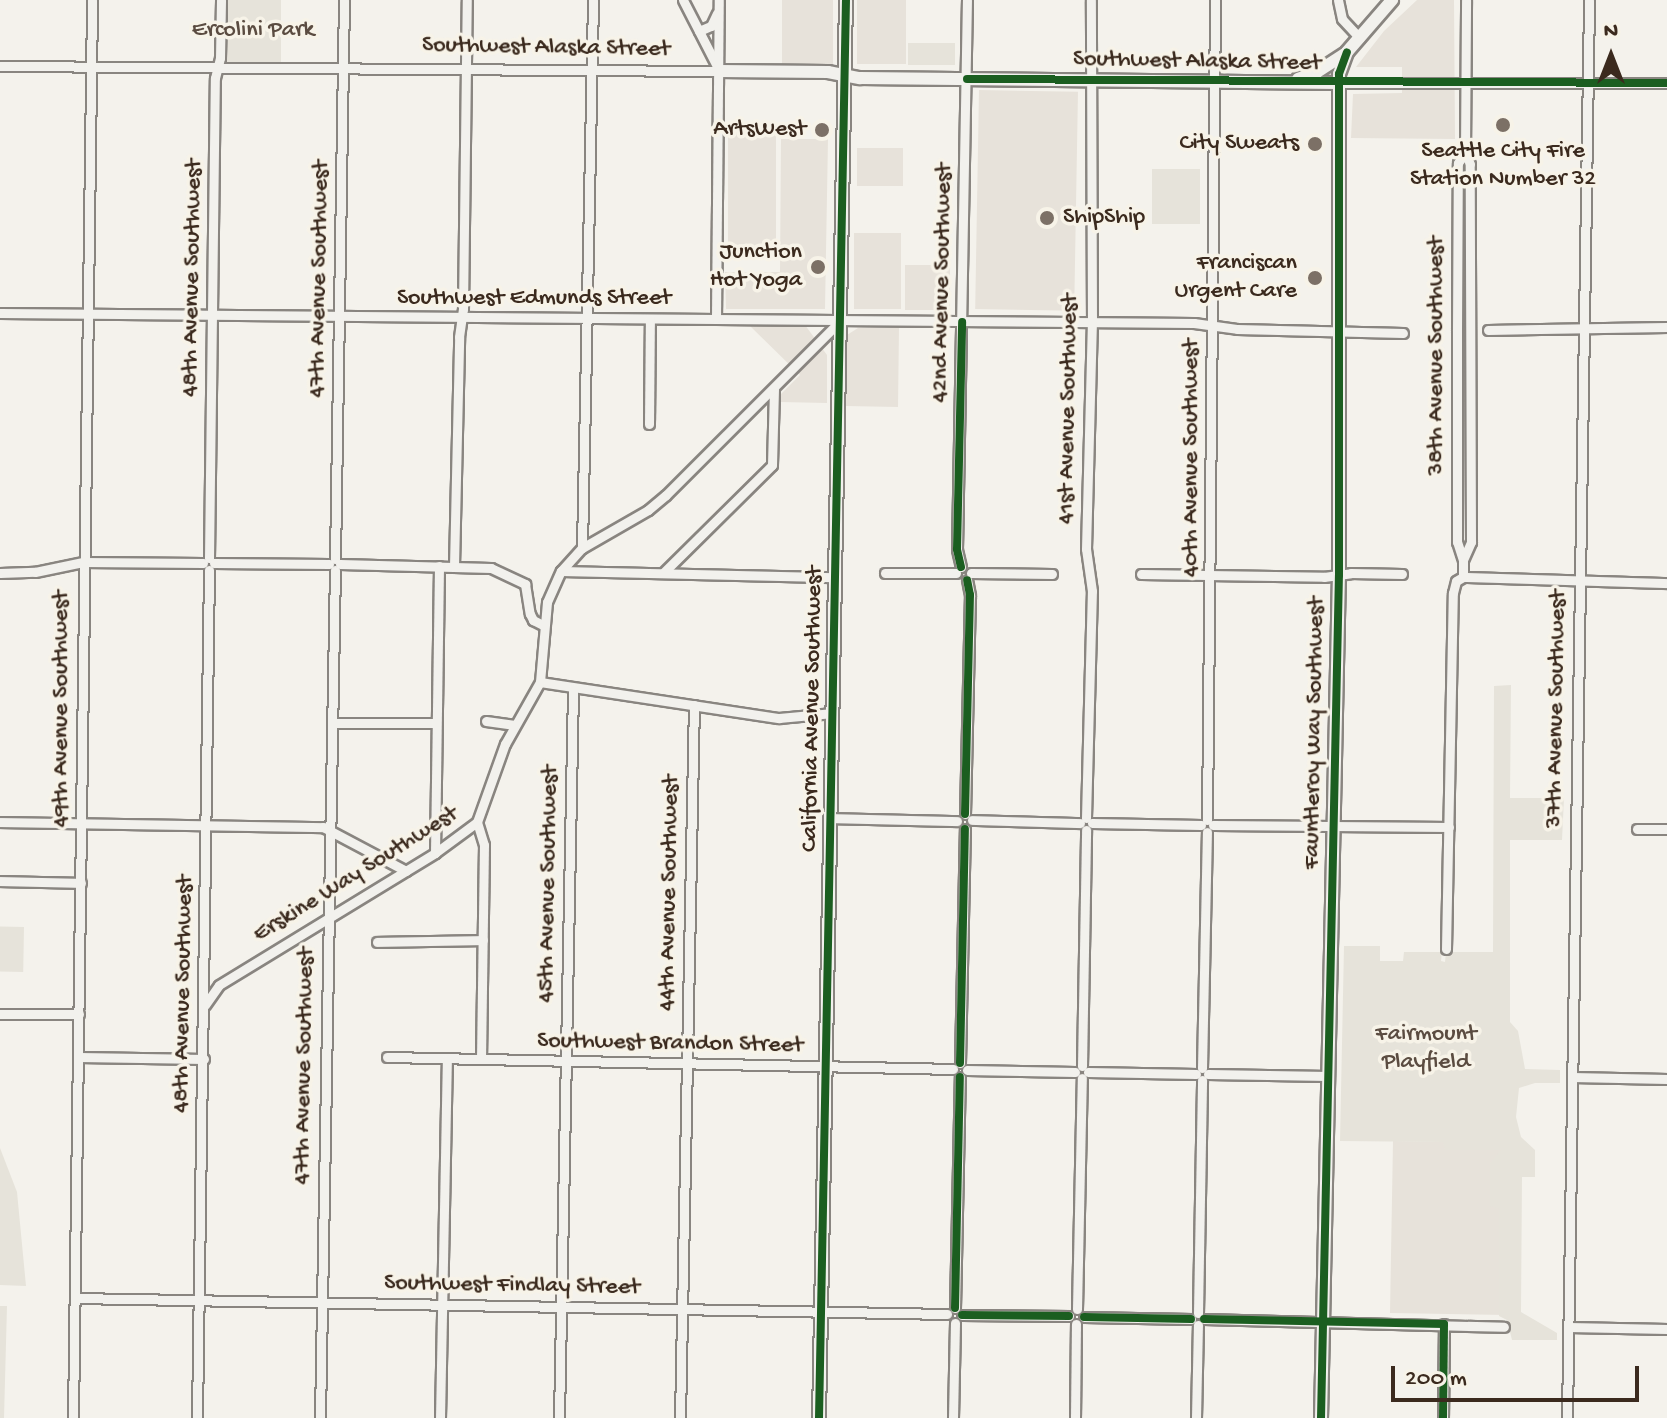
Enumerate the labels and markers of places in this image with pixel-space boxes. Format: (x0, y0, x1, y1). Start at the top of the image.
place label: ArtsWest (713, 116, 806, 144)
marker: Seattle City Fire Station Number 32 (1494, 116, 1512, 134)
marker: ArtsWest (813, 121, 831, 139)
place label: City Sweats (1179, 130, 1299, 158)
marker: City Sweats (1306, 135, 1324, 153)
place label: Seattle City Fire Station Number 32 (1410, 138, 1596, 194)
place label: ShipShip (1063, 204, 1145, 232)
marker: ShipShip (1038, 209, 1056, 227)
place label: Junction Hot Yoga (710, 239, 802, 295)
place label: Franciscan Urgent Care (1175, 250, 1297, 306)
marker: Junction Hot Yoga (809, 258, 827, 276)
marker: Franciscan Urgent Care (1304, 267, 1326, 289)

